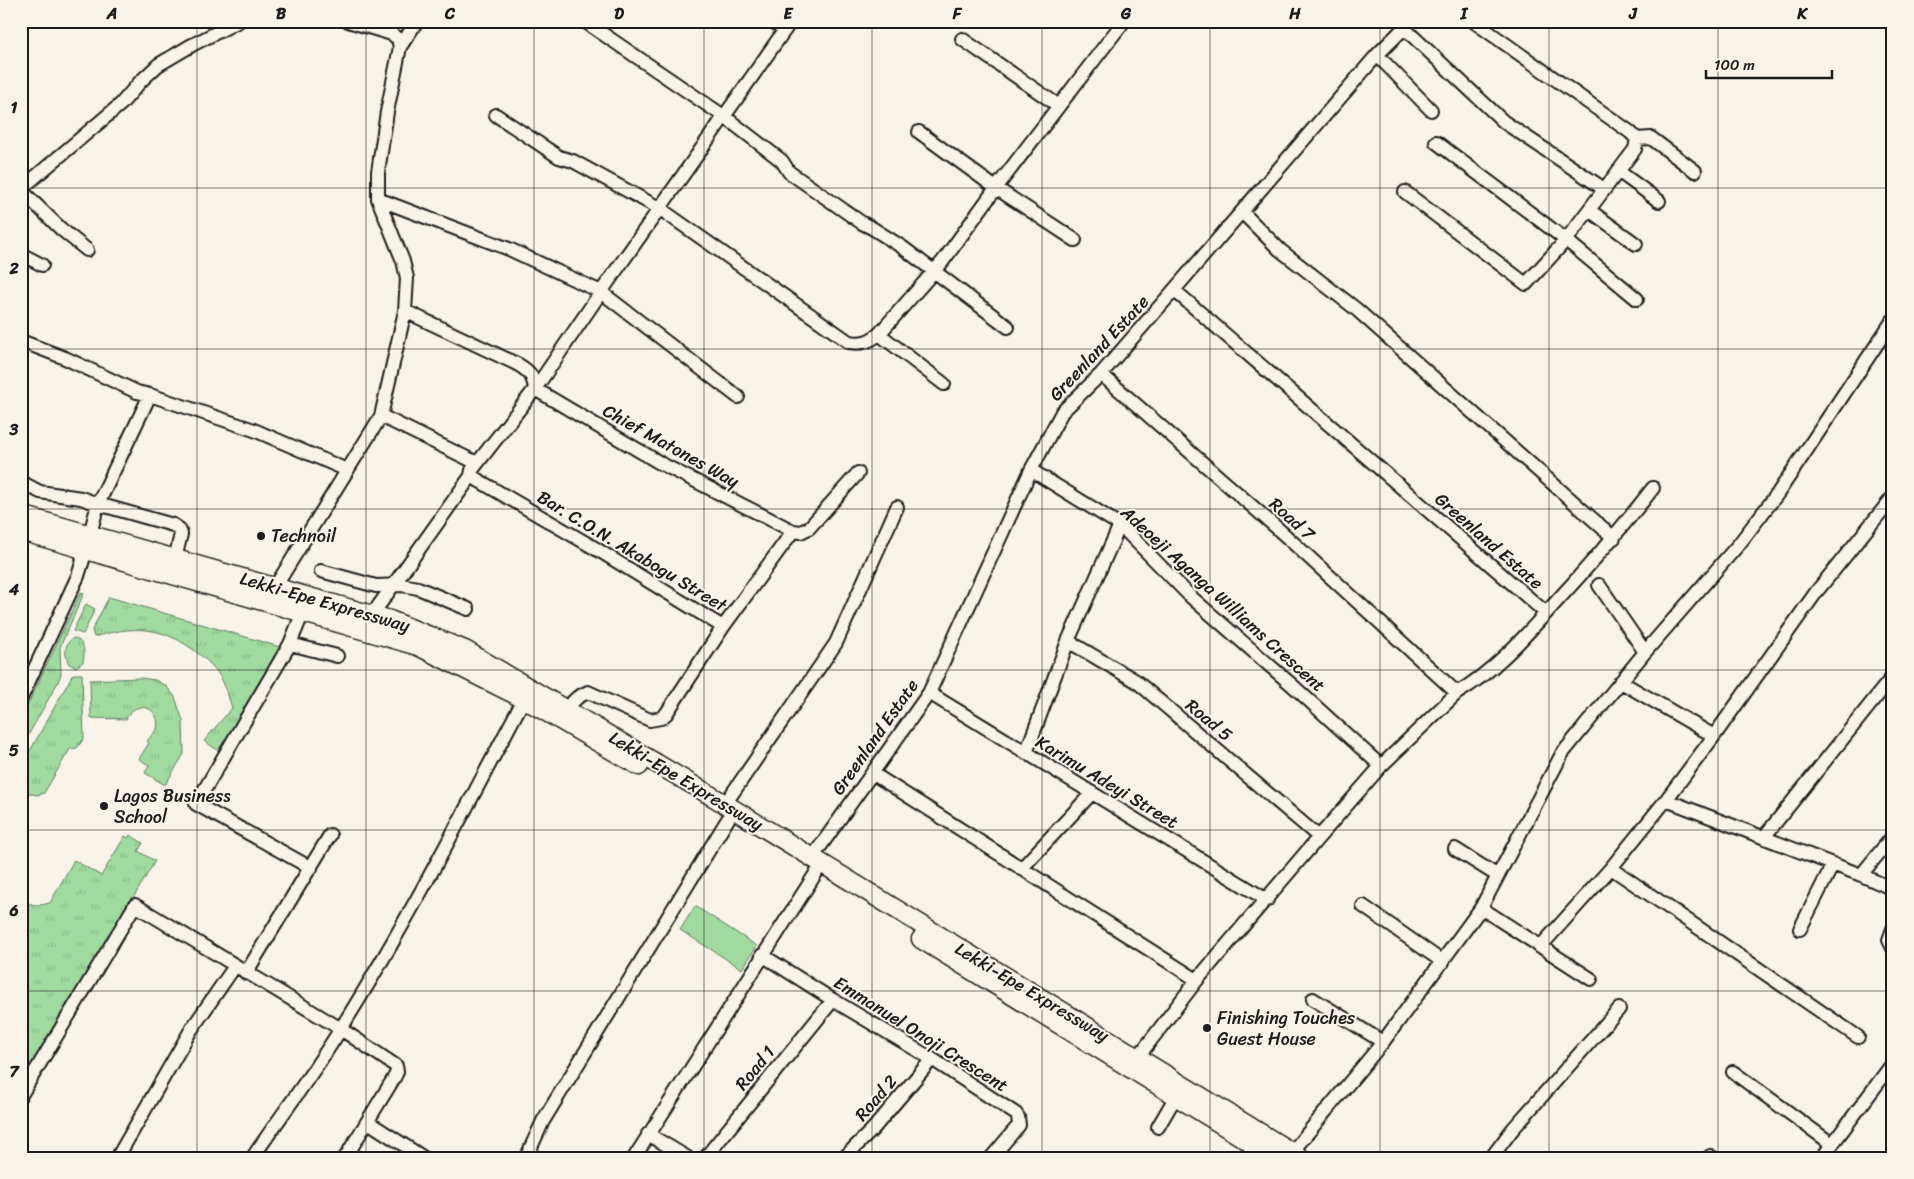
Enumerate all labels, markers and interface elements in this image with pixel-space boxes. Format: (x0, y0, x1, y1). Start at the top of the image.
text: A (106, 0, 117, 28)
text: B (276, 0, 287, 28)
text: C (444, 0, 456, 28)
text: D (614, 0, 624, 28)
text: E (784, 0, 794, 28)
text: F (952, 0, 963, 28)
text: G (1120, 0, 1132, 28)
text: H (1288, 0, 1301, 28)
text: I (1460, 0, 1469, 28)
text: J (1628, 0, 1638, 28)
text: K (1796, 0, 1808, 28)
scale bar (1706, 48, 1833, 80)
text: 100 m (1714, 52, 1755, 78)
text: 1 (11, 93, 18, 122)
text: 2 (8, 254, 19, 283)
street label: Greenland Estate (1041, 287, 1157, 409)
street label: Chief Matones Way (597, 395, 746, 497)
text: 3 (9, 415, 19, 444)
street label: Bar. C.O.N. Akabogu Street (531, 481, 734, 621)
street label: Greenland Estate (1427, 484, 1551, 598)
street label: Road 7 (1261, 489, 1324, 550)
street label: Adeoeji Aganga Williams Crescent (1112, 497, 1333, 700)
place label: Technoil (271, 520, 337, 552)
marker: Technoil (255, 530, 267, 542)
street label: Lekki-Epe Expressway (236, 562, 414, 642)
text: 4 (8, 575, 19, 604)
street label: Greenland Estate (823, 672, 927, 802)
street label: Road 5 (1178, 690, 1240, 750)
street label: Lekki-Epe Expressway (603, 722, 770, 840)
street label: Karimu Adeyi Street (1029, 726, 1185, 838)
text: 5 (9, 736, 19, 765)
place label: Lagos Business School (114, 780, 231, 833)
marker: Lagos Business School (98, 800, 110, 812)
text: 6 (8, 896, 19, 925)
street label: Lekki-Epe Expressway (949, 933, 1116, 1051)
street label: Emmanuel Onoji Crescent (827, 967, 1015, 1101)
place label: Finishing Touches Guest House (1217, 1002, 1356, 1055)
marker: Finishing Touches Guest House (1201, 1022, 1213, 1034)
street label: Road 1 (727, 1038, 784, 1098)
text: 7 (9, 1057, 20, 1086)
street label: Road 2 (846, 1067, 906, 1129)

